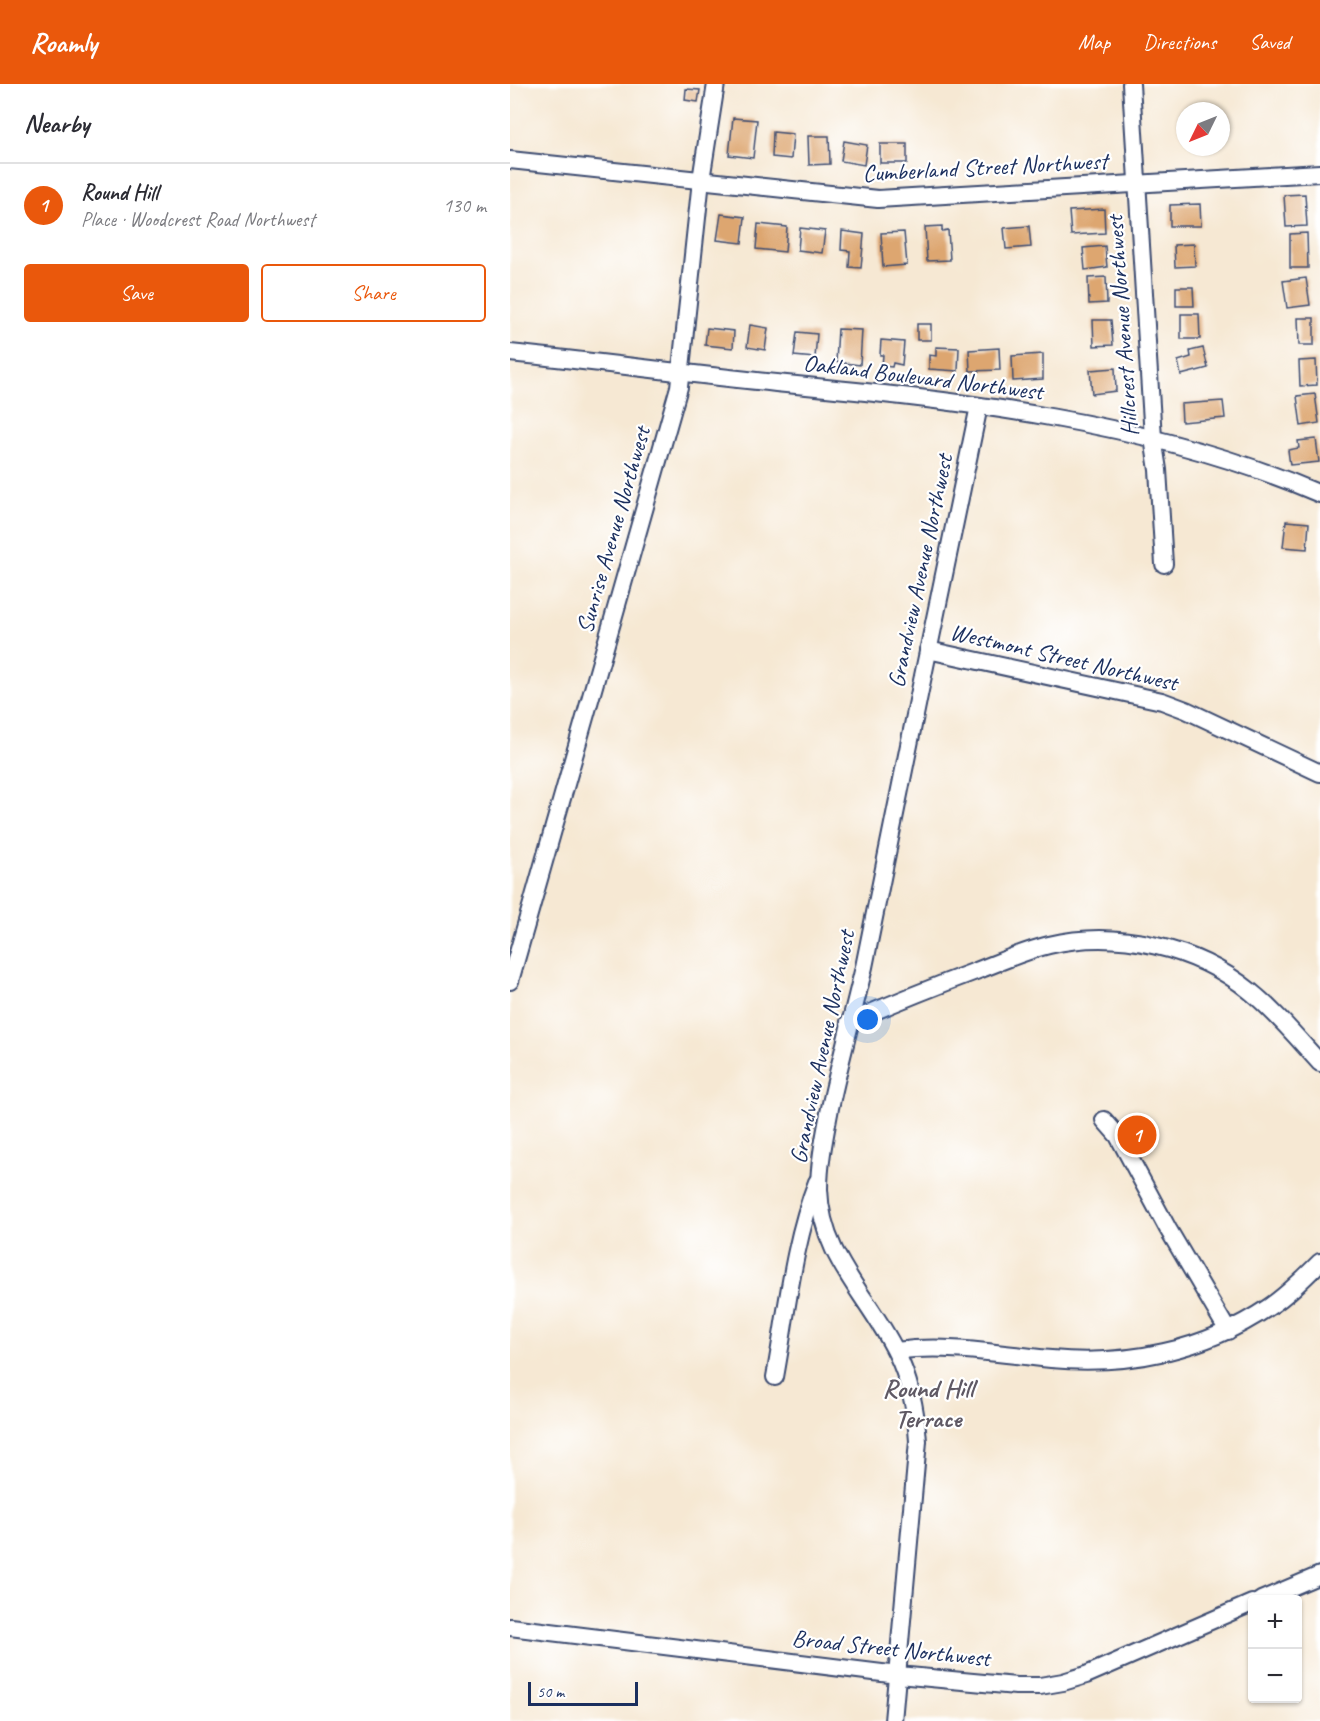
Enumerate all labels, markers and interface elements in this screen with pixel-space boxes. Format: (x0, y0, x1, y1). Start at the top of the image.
text: Roamly (30, 25, 97, 60)
text: Map (1078, 29, 1110, 55)
text: Directions (1143, 29, 1216, 55)
text: Saved (1249, 29, 1290, 55)
north arrow (1176, 102, 1230, 156)
text: Nearby (24, 107, 89, 140)
street label: Cumberland Street Northwest (862, 145, 1111, 188)
text: Round Hill (81, 179, 158, 207)
text: 1 (39, 193, 48, 218)
text: 130 m (443, 193, 486, 218)
text: Place · Woodcrest Road Northwest (81, 207, 315, 232)
street label: Hillcrest Avenue Northwest (1099, 213, 1145, 437)
button: Save (24, 264, 249, 322)
button: Share (261, 264, 486, 322)
street label: Oakland Boulevard Northwest (802, 347, 1046, 407)
street label: Sunrise Avenue Northwest (569, 421, 657, 637)
street label: Grandview Avenue Northwest (881, 450, 960, 690)
street label: Westmont Street Northwest (948, 616, 1182, 698)
street label: Grandview Avenue Northwest (783, 926, 862, 1166)
your location (853, 1005, 882, 1034)
pin: 1 (1118, 1112, 1156, 1158)
district label: Round Hill Terrace (883, 1372, 979, 1435)
map controls (1248, 1595, 1302, 1703)
button: + (1248, 1595, 1302, 1649)
street label: Broad Street Northwest (791, 1623, 993, 1674)
button: − (1248, 1649, 1302, 1703)
scale bar (528, 1679, 638, 1706)
text: 50 m (537, 1682, 564, 1702)

